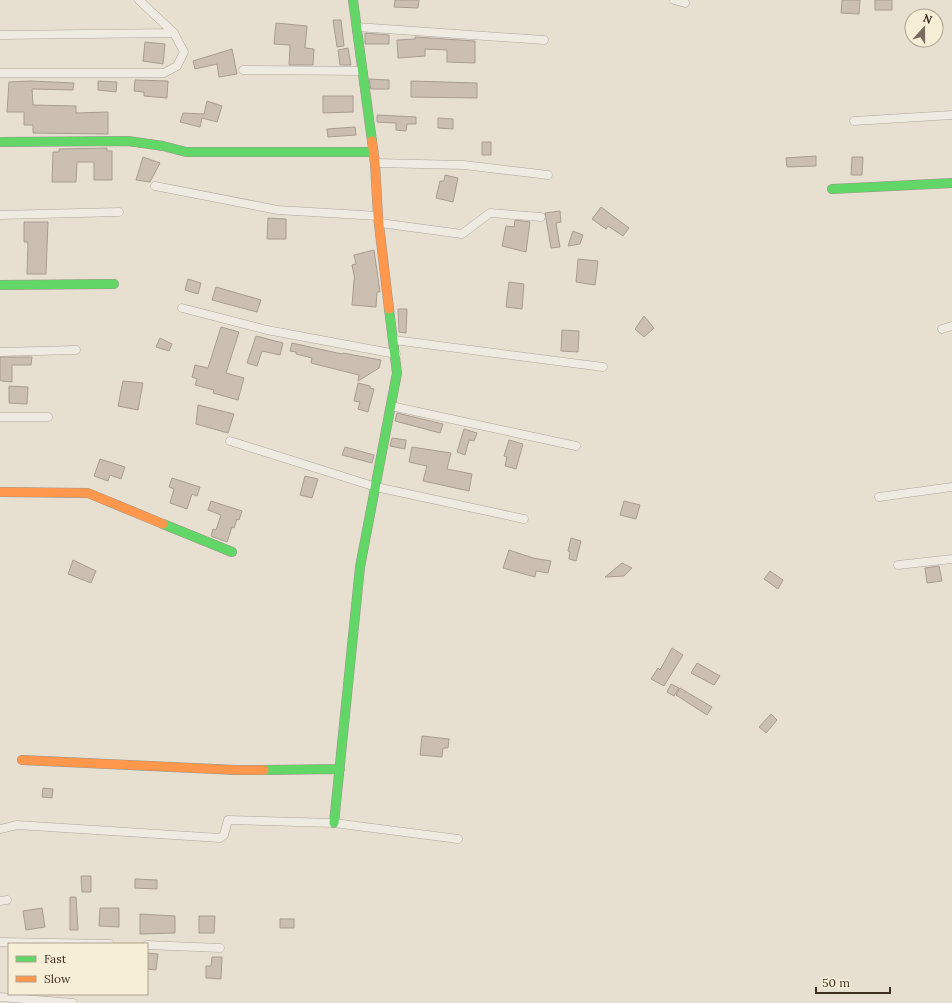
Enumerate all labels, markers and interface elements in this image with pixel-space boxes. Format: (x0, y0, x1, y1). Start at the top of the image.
north arrow (904, 8, 944, 48)
text: N (921, 11, 935, 27)
legend (8, 943, 148, 995)
text: Fast (44, 951, 67, 966)
scale bar (816, 969, 890, 995)
text: Slow (44, 971, 71, 986)
text: 50 m (822, 975, 850, 990)

